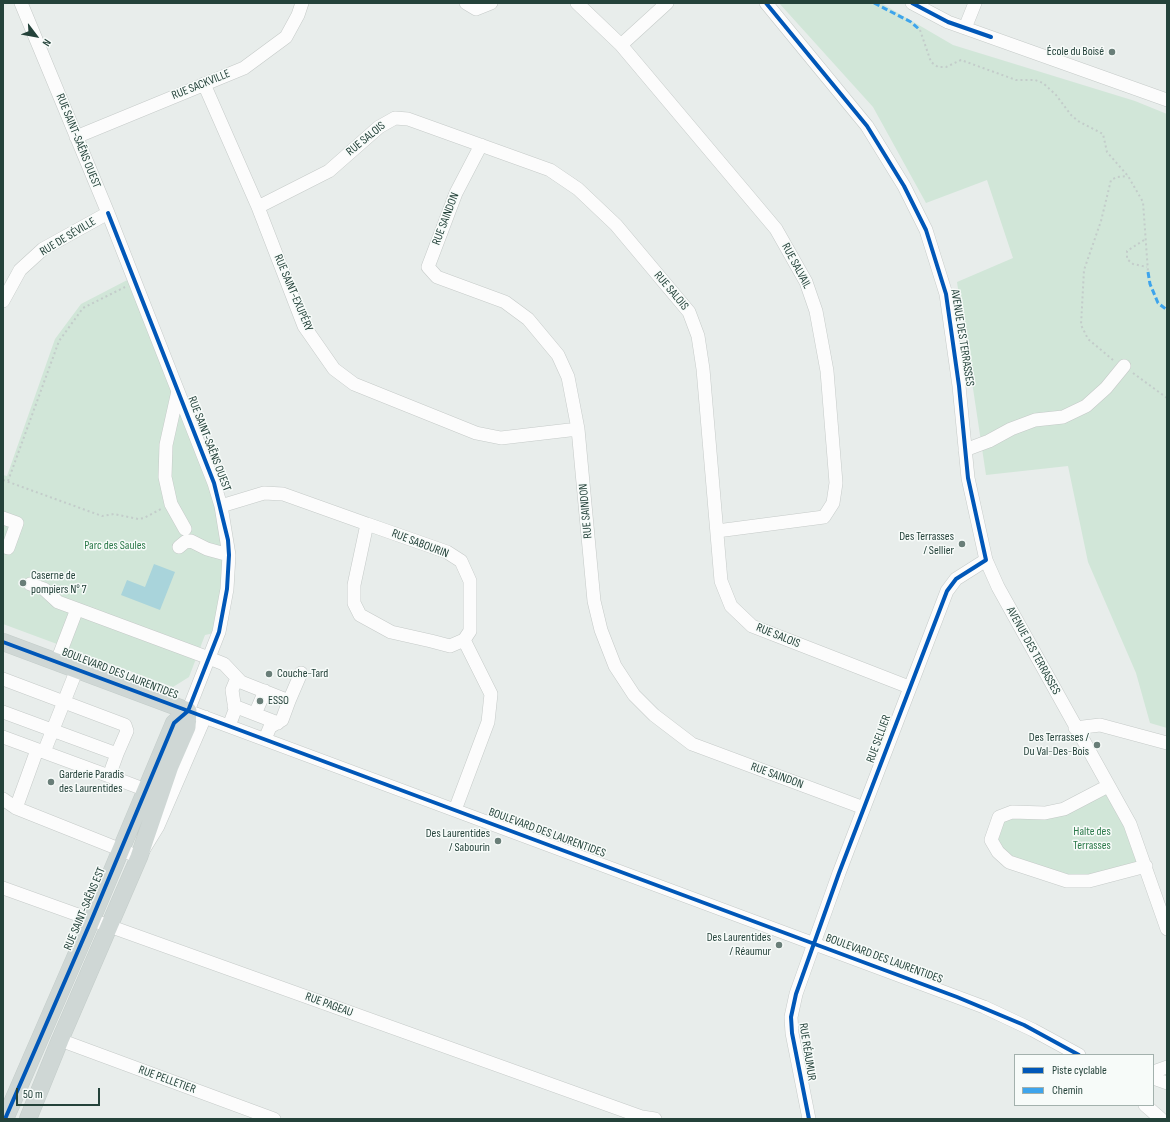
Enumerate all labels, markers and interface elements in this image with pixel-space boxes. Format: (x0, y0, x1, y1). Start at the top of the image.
north arrow (16, 16, 56, 56)
text: N (40, 37, 54, 49)
place label: École du Boisé (1047, 45, 1104, 59)
marker: École du Boisé (1107, 47, 1117, 57)
street label: RUE SACKVILLE (170, 67, 232, 103)
street label: RUE SAINT-SAËNS OUEST (52, 92, 104, 190)
street label: RUE SALOIS (343, 119, 389, 159)
street label: RUE SAINDON (429, 191, 463, 247)
street label: RUE DE SÉVILLE (37, 215, 99, 259)
street label: RUE SALVAIL (778, 241, 814, 291)
street label: RUE SAINT-EXUPÉRY (270, 252, 316, 334)
street label: RUE SALOIS (651, 269, 691, 313)
street label: AVENUE DES TERRASSES (947, 288, 977, 388)
street label: RUE SAINT-SAËNS OUEST (184, 394, 234, 494)
street label: RUE SAINDON (576, 483, 596, 539)
street label: RUE SABOURIN (389, 527, 451, 561)
place label: Des Terrasses / Sellier (899, 530, 954, 558)
park label: Parc des Saules (84, 539, 146, 553)
marker: Des Terrasses / Sellier (957, 539, 967, 549)
place label: Caserne de pompiers N° 7 (31, 569, 87, 597)
marker: Caserne de pompiers N° 7 (18, 578, 28, 588)
street label: AVENUE DES TERRASSES (1003, 605, 1063, 697)
street label: RUE SALOIS (754, 621, 802, 651)
street label: BOULEVARD DES LAURENTIDES (60, 645, 180, 703)
place label: Couche-Tard (277, 667, 328, 681)
marker: Couche-Tard (264, 669, 274, 679)
place label: ESSO (268, 694, 289, 708)
marker: ESSO (255, 696, 265, 706)
street label: RUE SELLIER (864, 713, 894, 765)
place label: Des Terrasses / Du Val-Des-Bois (1024, 731, 1089, 759)
marker: Des Terrasses / Du Val-Des-Bois (1092, 740, 1102, 750)
street label: RUE SAINDON (749, 760, 805, 792)
place label: Garderie Paradis des Laurentides (59, 768, 124, 796)
marker: Garderie Paradis des Laurentides (46, 777, 56, 787)
street label: BOULEVARD DES LAURENTIDES (487, 805, 607, 861)
park label: Halte des Terrasses (1073, 825, 1111, 853)
place label: Des Laurentides / Sabourin (426, 827, 490, 855)
marker: Des Laurentides / Sabourin (493, 836, 503, 846)
street label: RUE SAINT-SAËNS EST (61, 865, 109, 953)
place label: Des Laurentides / Réaumur (707, 931, 771, 959)
street label: BOULEVARD DES LAURENTIDES (824, 931, 944, 987)
marker: Des Laurentides / Réaumur (774, 940, 784, 950)
street label: RUE PAGEAU (303, 990, 355, 1020)
street label: RUE RÉAUMUR (795, 1022, 819, 1082)
legend (1014, 1054, 1154, 1106)
street label: RUE PELLETIER (136, 1063, 198, 1097)
text: Piste cyclable (1052, 1063, 1107, 1078)
scale bar (18, 1080, 102, 1106)
text: Chemin (1052, 1083, 1083, 1098)
text: 50 m (23, 1087, 43, 1102)

